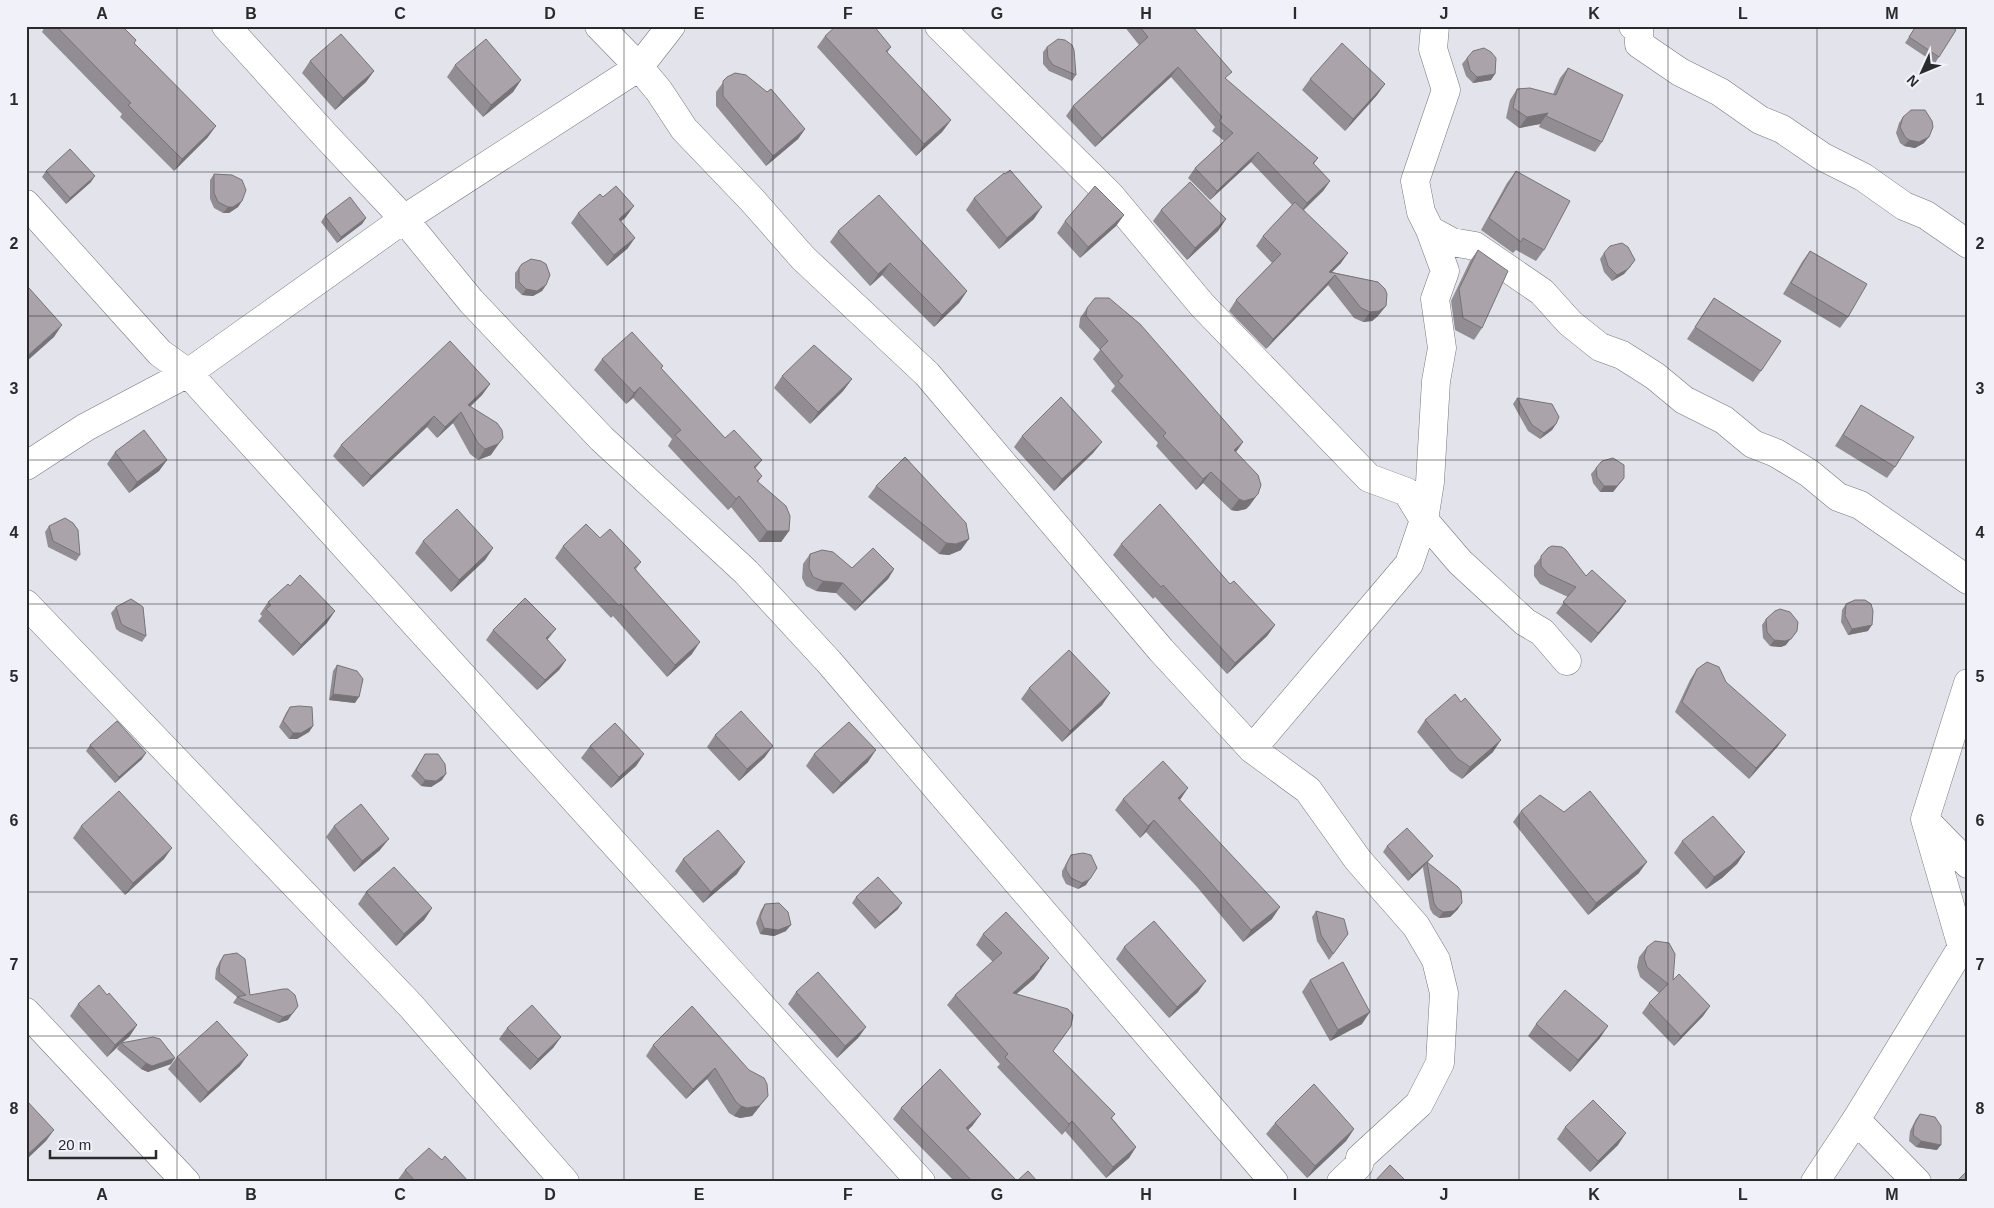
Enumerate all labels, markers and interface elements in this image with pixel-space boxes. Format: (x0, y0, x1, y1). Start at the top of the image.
text: A (96, 5, 108, 22)
text: B (245, 5, 257, 22)
text: C (394, 5, 406, 22)
text: D (544, 5, 556, 22)
text: E (694, 5, 705, 22)
text: F (843, 5, 853, 22)
text: G (991, 5, 1003, 22)
text: H (1140, 5, 1152, 22)
text: I (1293, 5, 1297, 22)
text: J (1440, 5, 1448, 22)
text: K (1588, 5, 1600, 22)
text: L (1738, 5, 1748, 22)
text: M (1885, 5, 1899, 22)
north arrow (1896, 48, 1946, 98)
text: N (1903, 72, 1922, 90)
text: 1 (10, 91, 19, 108)
text: 1 (1976, 91, 1985, 108)
text: 2 (10, 235, 19, 252)
text: 2 (1976, 235, 1985, 252)
text: 3 (10, 380, 19, 397)
text: 3 (1976, 380, 1985, 397)
text: 4 (10, 524, 19, 541)
text: 4 (1976, 524, 1985, 541)
text: 5 (10, 668, 19, 685)
text: 5 (1976, 668, 1985, 685)
text: 6 (10, 812, 19, 829)
text: 6 (1976, 812, 1985, 829)
text: 7 (10, 956, 19, 973)
text: 7 (1976, 956, 1985, 973)
text: 8 (10, 1100, 19, 1117)
text: 8 (1976, 1100, 1985, 1117)
scale bar (50, 1128, 156, 1160)
text: 20 m (58, 1136, 91, 1153)
text: A (96, 1186, 108, 1203)
text: B (245, 1186, 257, 1203)
text: C (394, 1186, 406, 1203)
text: D (544, 1186, 556, 1203)
text: E (694, 1186, 705, 1203)
text: F (843, 1186, 853, 1203)
text: G (991, 1186, 1003, 1203)
text: H (1140, 1186, 1152, 1203)
text: I (1293, 1186, 1297, 1203)
text: J (1440, 1186, 1448, 1203)
text: K (1588, 1186, 1600, 1203)
text: L (1738, 1186, 1748, 1203)
text: M (1885, 1186, 1899, 1203)

